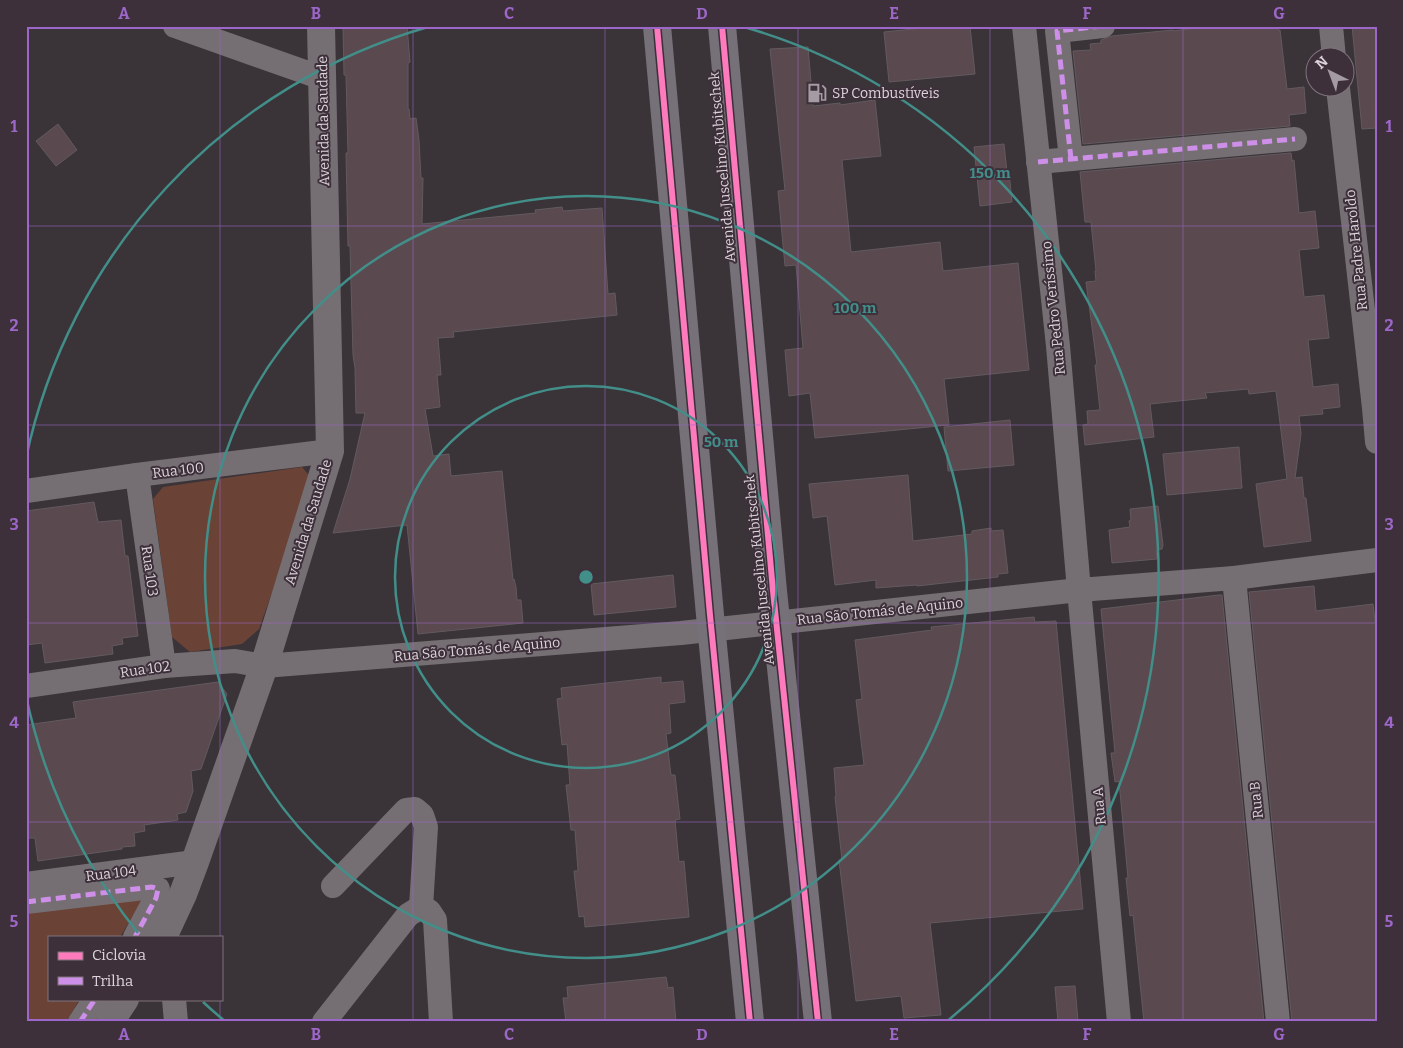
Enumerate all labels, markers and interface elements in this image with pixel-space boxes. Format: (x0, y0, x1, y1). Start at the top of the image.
text: A (118, 4, 130, 23)
text: B (311, 4, 321, 23)
text: C (504, 4, 514, 23)
text: D (696, 4, 708, 23)
text: E (889, 4, 899, 23)
text: F (1083, 4, 1092, 23)
text: G (1273, 4, 1285, 23)
north arrow (1306, 48, 1356, 98)
text: N (1312, 53, 1331, 73)
street label: Avenida da Saudade (314, 56, 333, 186)
street label: Avenida Juscelino Kubitschek (706, 71, 739, 263)
fuel station icon: SP Combustíveis (806, 82, 828, 104)
place label: SP Combustíveis (832, 85, 940, 102)
text: 1 (11, 117, 18, 136)
text: 1 (1386, 117, 1393, 136)
text: 150 m (969, 164, 1011, 182)
street label: Rua Padre Haroldo (1342, 189, 1371, 311)
street label: Rua Pedro Veríssimo (1038, 240, 1069, 376)
text: 100 m (834, 299, 877, 317)
text: 2 (9, 316, 19, 335)
text: 2 (1384, 316, 1394, 335)
text: 50 m (704, 433, 739, 451)
street label: Avenida da Saudade (281, 457, 336, 587)
street label: Rua 100 (151, 459, 205, 482)
street label: Avenida Juscelino Kubitschek (741, 474, 778, 666)
text: 3 (9, 515, 19, 534)
text: 3 (1384, 515, 1394, 534)
street label: Rua 103 (138, 545, 161, 597)
centre of rings (577, 568, 595, 586)
street label: Rua São Tomás de Aquino (796, 594, 964, 629)
street label: Rua São Tomás de Aquino (393, 634, 561, 665)
street label: Rua 102 (119, 658, 171, 681)
text: 4 (9, 713, 19, 732)
text: 4 (1384, 713, 1394, 732)
street label: Rua B (1246, 781, 1267, 819)
street label: Rua A (1089, 786, 1110, 826)
street label: Rua 104 (85, 862, 137, 885)
text: 5 (10, 912, 19, 931)
text: 5 (1385, 912, 1394, 931)
legend (48, 936, 222, 1000)
text: Ciclovia (92, 946, 146, 964)
text: Trilha (92, 972, 133, 990)
text: A (118, 1025, 130, 1044)
text: B (311, 1025, 321, 1044)
text: C (504, 1025, 514, 1044)
text: D (696, 1025, 708, 1044)
text: E (889, 1025, 899, 1044)
text: F (1083, 1025, 1092, 1044)
text: G (1273, 1025, 1285, 1044)

